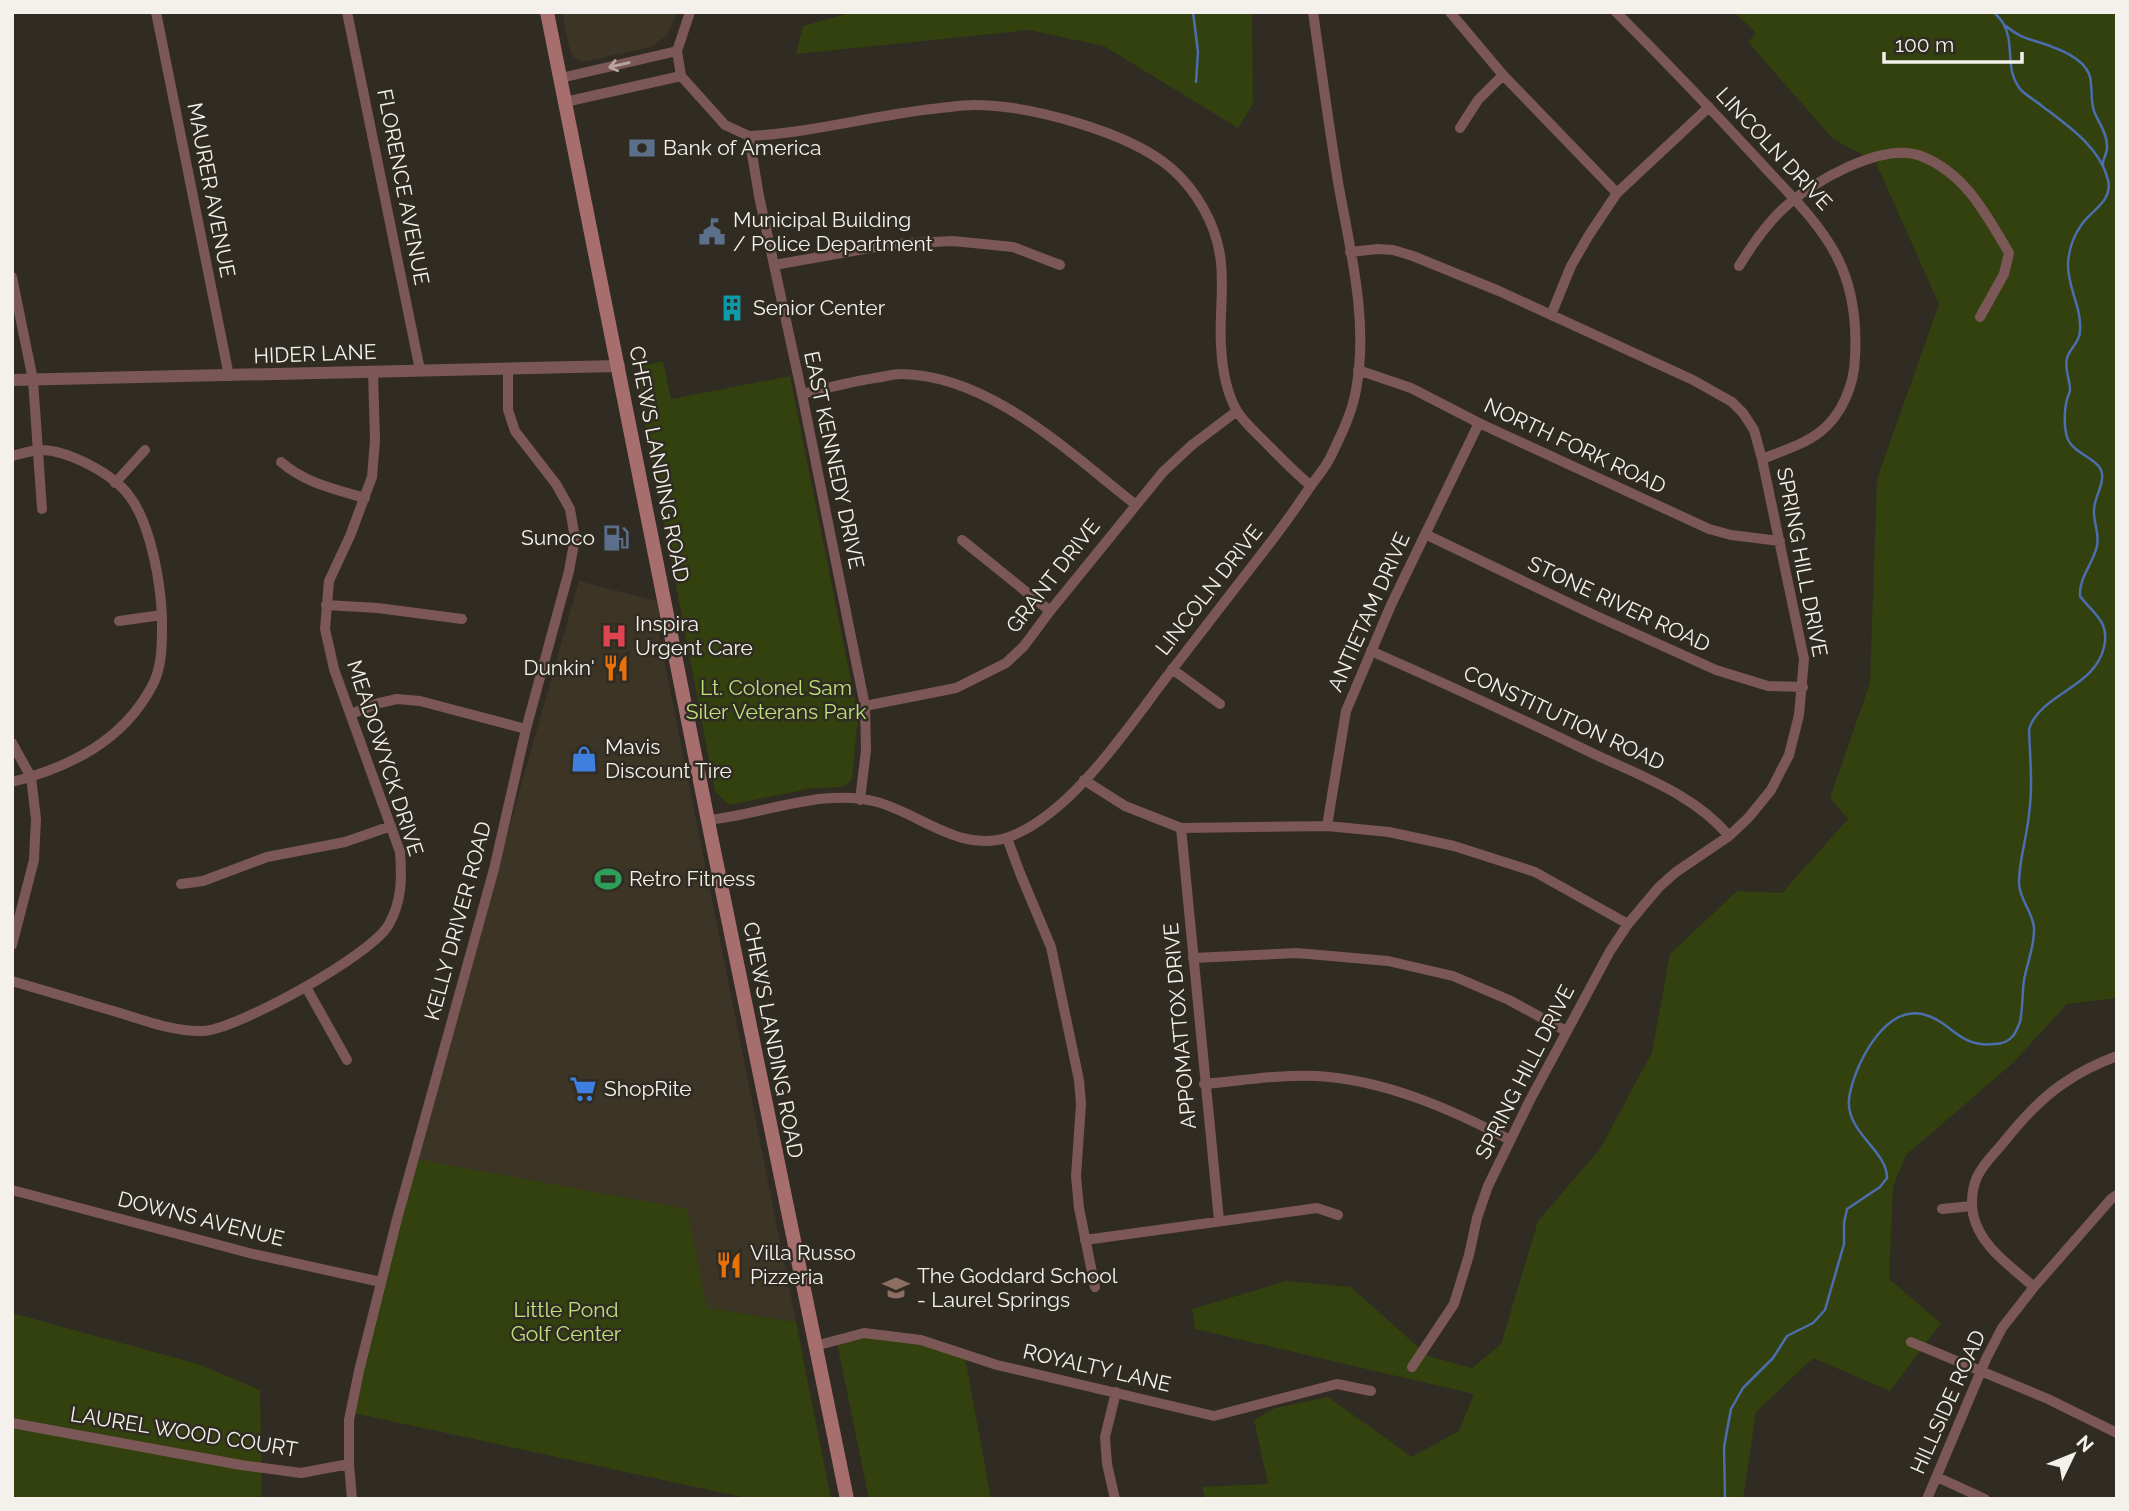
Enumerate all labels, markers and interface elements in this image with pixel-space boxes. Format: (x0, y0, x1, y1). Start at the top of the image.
scale bar (1884, 21, 2022, 65)
text: 100 m (1895, 32, 1954, 57)
one-way arrow (608, 59, 630, 72)
street label: LINCOLN DRIVE (1711, 82, 1838, 215)
street label: FLORENCE AVENUE (372, 87, 435, 287)
street label: MAURER AVENUE (182, 100, 241, 279)
bank icon: Bank of America (627, 133, 657, 163)
place label: Bank of America (663, 135, 821, 160)
place label: Municipal Building / Police Department (733, 207, 933, 256)
public building icon: Municipal Building / Police Department (697, 217, 727, 247)
building icon: Senior Center (717, 293, 747, 323)
place label: Senior Center (753, 295, 886, 320)
street label: HIDER LANE (253, 339, 377, 368)
street label: CHEWS LANDING ROAD (624, 344, 695, 584)
street label: EAST KENNEDY DRIVE (799, 349, 870, 571)
street label: NORTH FORK ROAD (1480, 392, 1670, 499)
street label: SPRING HILL DRIVE (1772, 465, 1833, 659)
street label: GRANT DRIVE (1000, 514, 1105, 638)
street label: LINCOLN DRIVE (1150, 520, 1267, 660)
fuel station icon: Sunoco (601, 523, 631, 553)
place label: Sunoco (521, 525, 595, 550)
street label: ANTIETAM DRIVE (1322, 528, 1415, 695)
street label: STONE RIVER ROAD (1524, 550, 1714, 657)
place label: Inspira Urgent Care (635, 611, 753, 660)
hospital icon: Inspira Urgent Care (599, 621, 629, 651)
restaurant icon: Dunkin' (601, 653, 631, 683)
place label: Dunkin' (523, 655, 595, 680)
street label: MEADOWYCK DRIVE (342, 657, 429, 859)
street label: CONSTITUTION ROAD (1460, 660, 1669, 775)
park label: Lt. Colonel Sam Siler Veterans Park (686, 675, 866, 724)
place label: Mavis Discount Tire (605, 734, 732, 783)
shop icon: Mavis Discount Tire (569, 744, 599, 774)
street label: KELLY DRIVER ROAD (419, 819, 496, 1023)
sports icon: Retro Fitness (593, 864, 623, 894)
place label: Retro Fitness (629, 866, 755, 891)
street label: CHEWS LANDING ROAD (738, 920, 809, 1160)
street label: APPOMATTOX DRIVE (1158, 922, 1201, 1130)
street label: SPRING HILL DRIVE (1470, 980, 1579, 1163)
supermarket icon: ShopRite (568, 1074, 598, 1104)
place label: ShopRite (604, 1076, 692, 1101)
street label: DOWNS AVENUE (115, 1186, 287, 1251)
place label: Villa Russo Pizzeria (750, 1240, 856, 1289)
restaurant icon: Villa Russo Pizzeria (714, 1250, 744, 1280)
place label: The Goddard School - Laurel Springs (917, 1263, 1118, 1312)
school or university icon: The Goddard School - Laurel Springs (881, 1273, 911, 1303)
park label: Little Pond Golf Center (511, 1297, 622, 1346)
street label: HILLSIDE ROAD (1905, 1326, 1990, 1477)
street label: ROYALTY LANE (1021, 1338, 1174, 1397)
street label: LAUREL WOOD COURT (69, 1401, 300, 1462)
north arrow (2038, 1420, 2108, 1490)
text: N (2072, 1431, 2098, 1456)

